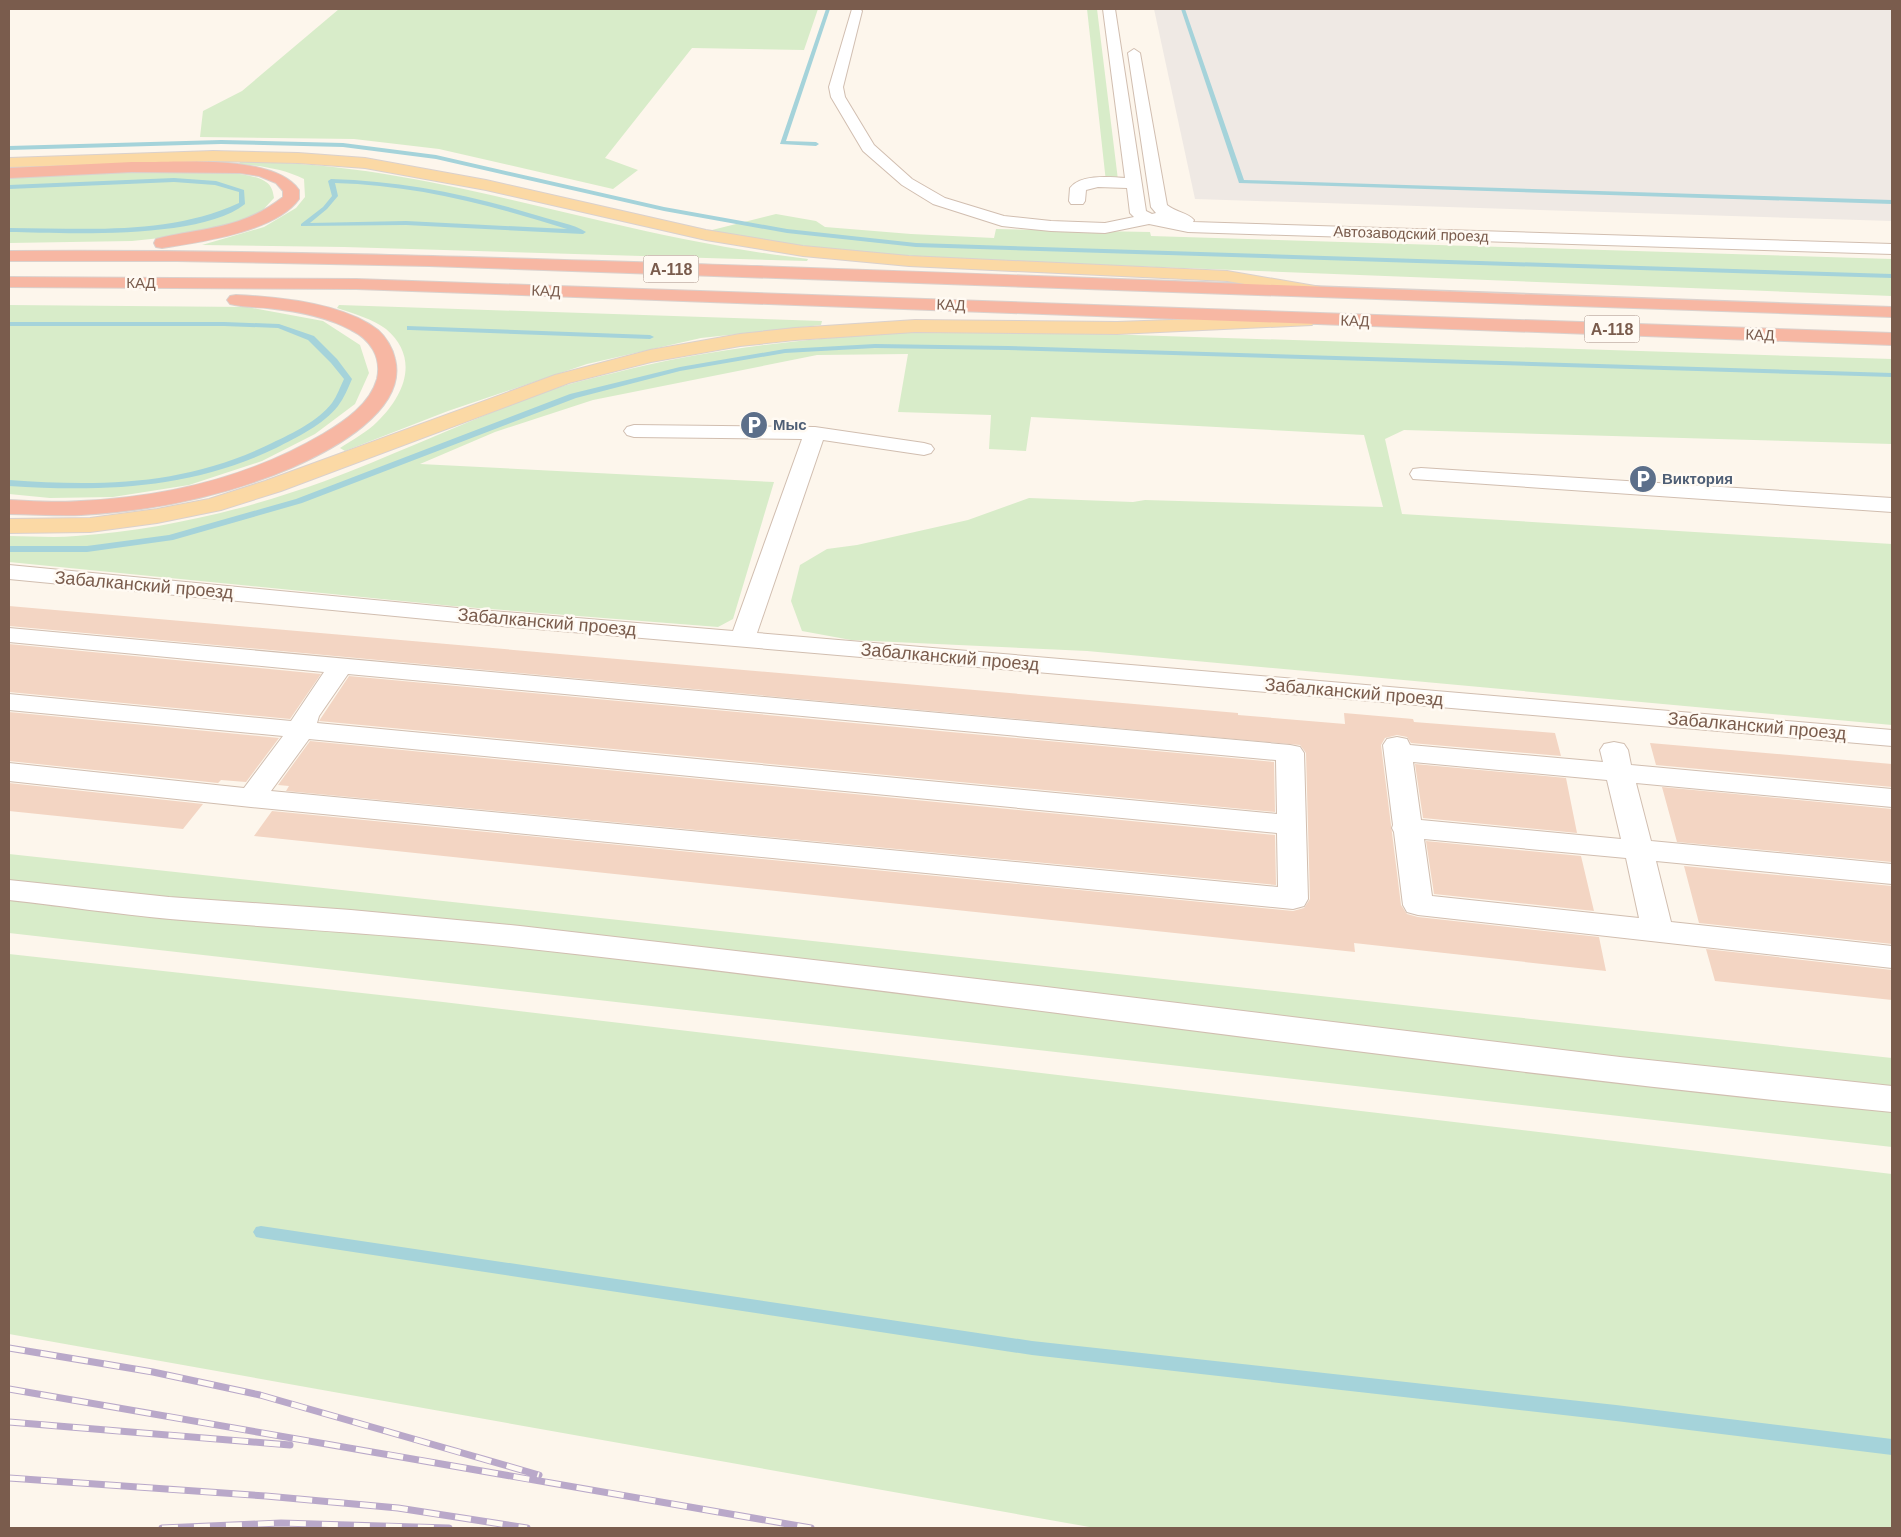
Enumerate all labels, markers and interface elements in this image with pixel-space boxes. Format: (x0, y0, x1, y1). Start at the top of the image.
street label: Автозаводский проезд (1333, 222, 1489, 245)
road number: А-118 (644, 255, 698, 282)
street label: КАД (126, 274, 156, 291)
street label: КАД (531, 281, 561, 300)
street label: КАД (936, 295, 966, 314)
street label: КАД (1340, 311, 1370, 330)
road number: А-118 (1584, 316, 1640, 342)
street label: КАД (1745, 325, 1775, 344)
parking icon: Мыс (739, 410, 769, 440)
place label: Мыс (773, 416, 807, 433)
parking icon: Виктория (1628, 464, 1658, 494)
place label: Виктория (1662, 470, 1733, 487)
street label: Забалканский проезд (54, 567, 235, 603)
street label: Забалканский проезд (457, 604, 638, 640)
street label: Забалканский проезд (860, 639, 1041, 675)
street label: Забалканский проезд (1264, 674, 1445, 710)
street label: Забалканский проезд (1667, 708, 1848, 744)

